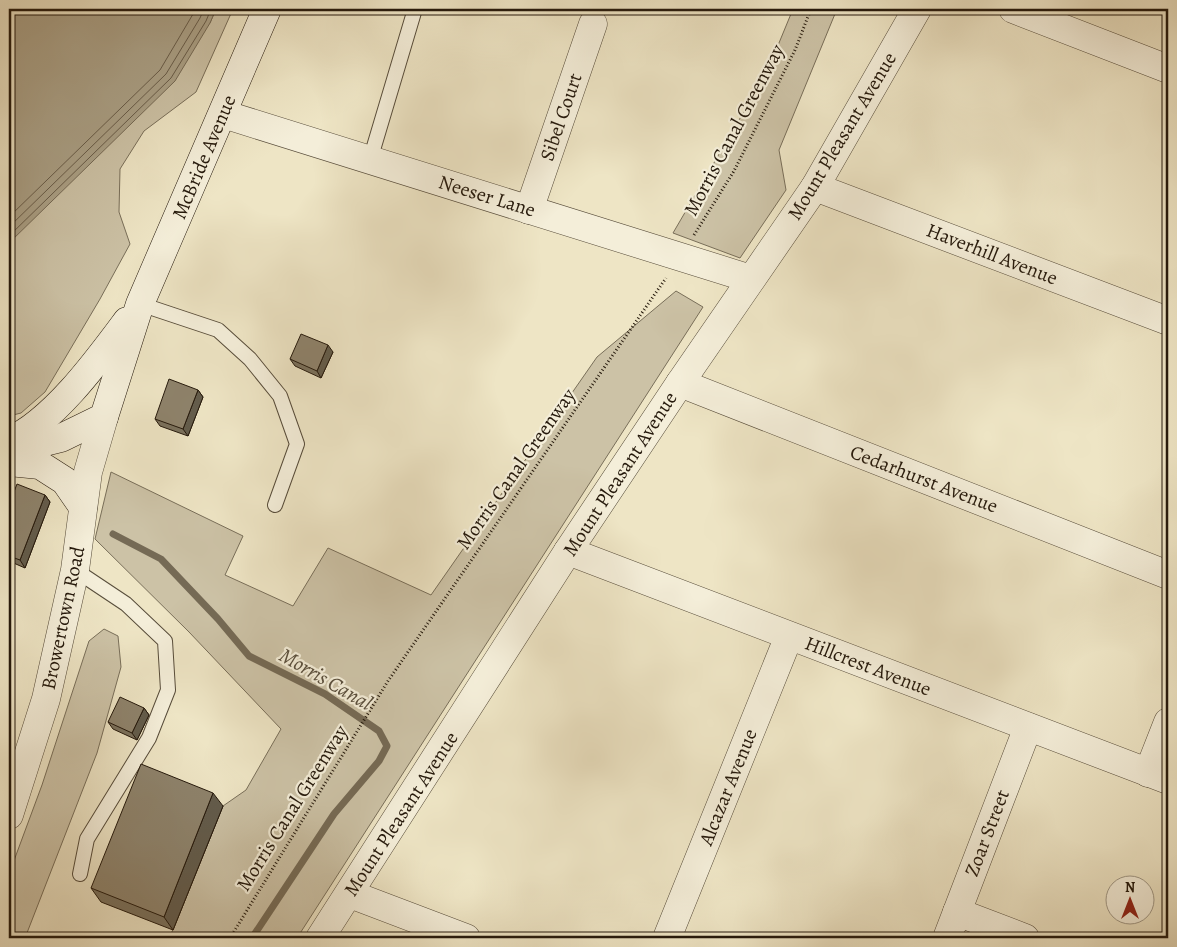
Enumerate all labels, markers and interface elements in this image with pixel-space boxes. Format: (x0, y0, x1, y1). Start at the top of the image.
street label: Morris Canal Greenway (677, 38, 791, 221)
street label: Mount Pleasant Avenue (781, 47, 903, 225)
street label: Sibel Court (533, 69, 589, 164)
street label: McBride Avenue (166, 91, 242, 223)
street label: Neeser Lane (435, 168, 539, 224)
street label: Haverhill Avenue (923, 217, 1061, 291)
street label: Morris Canal Greenway (450, 382, 582, 555)
street label: Mount Pleasant Avenue (557, 386, 683, 562)
street label: Cedarhurst Avenue (846, 438, 1002, 520)
street label: Browertown Road (35, 543, 91, 692)
street label: Hillcrest Avenue (801, 630, 935, 703)
water label: Morris Canal (274, 641, 378, 717)
street label: Morris Canal Greenway (230, 719, 355, 896)
street label: Alcazar Avenue (692, 725, 764, 850)
street label: Mount Pleasant Avenue (338, 726, 464, 902)
street label: Zoar Street (958, 785, 1016, 880)
north arrow (1104, 874, 1154, 924)
text: N (1125, 878, 1135, 897)

